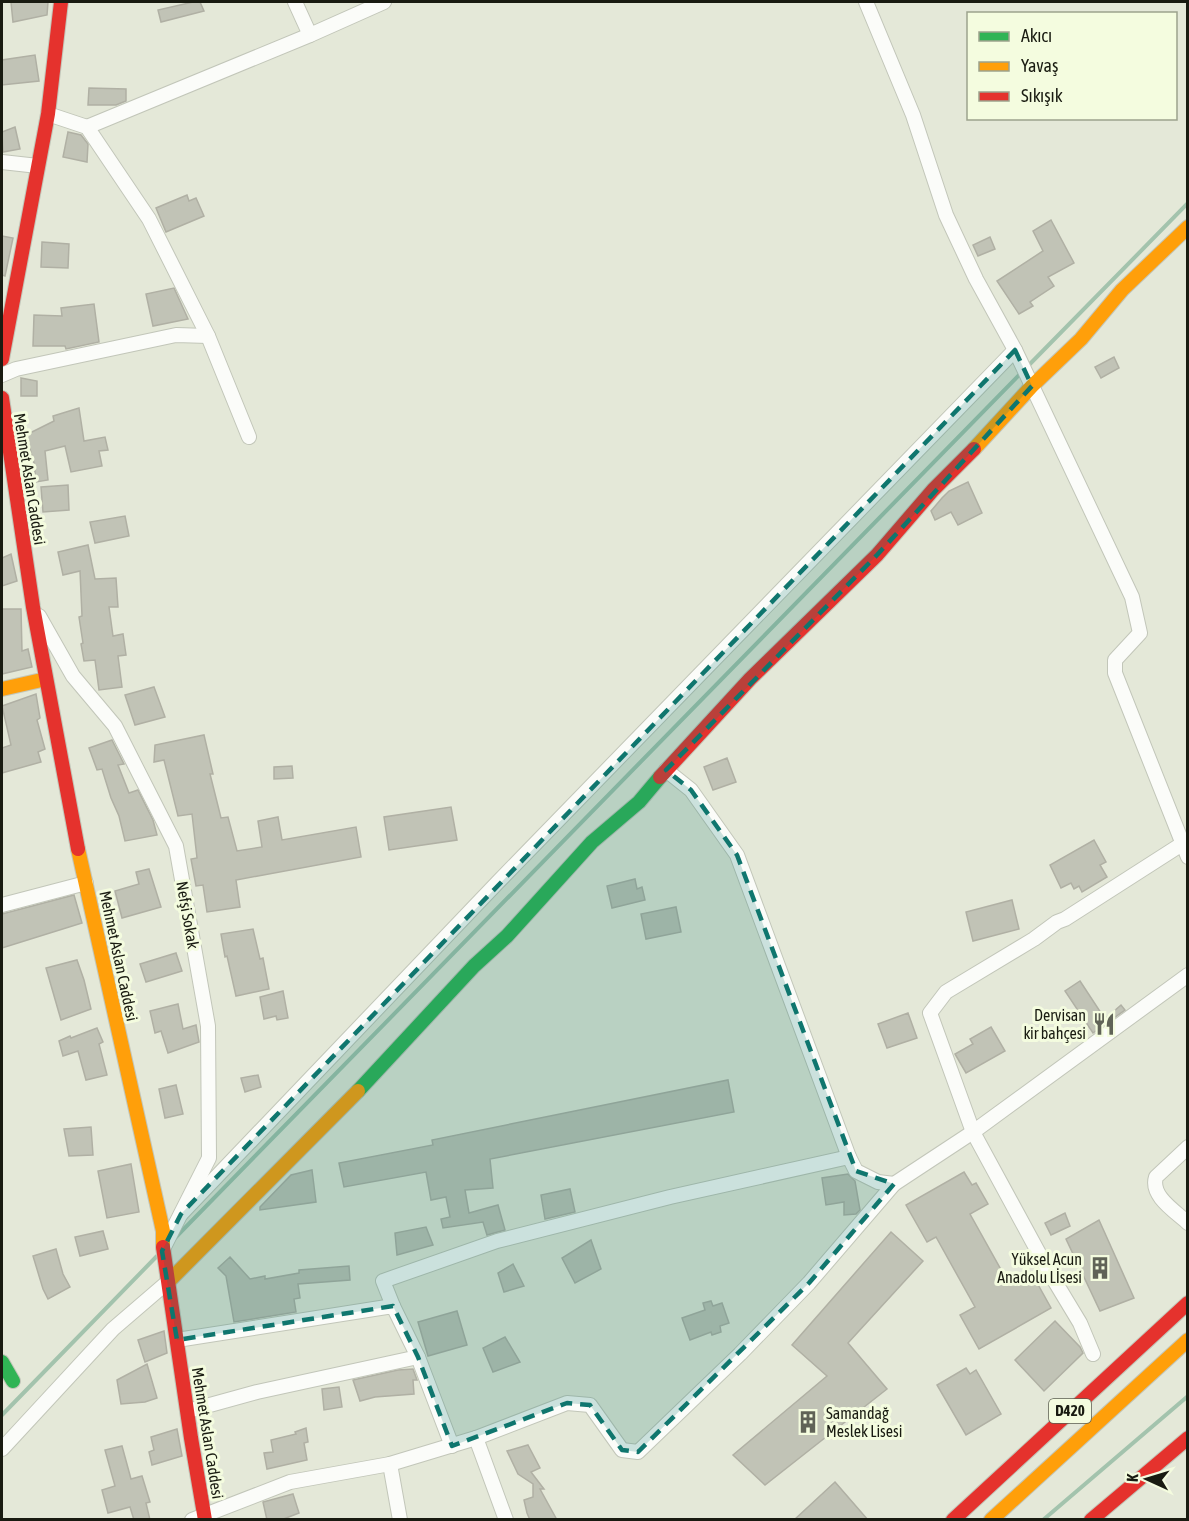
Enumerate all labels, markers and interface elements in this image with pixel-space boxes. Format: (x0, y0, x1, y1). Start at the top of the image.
legend (967, 12, 1177, 120)
text: Akıcı (1021, 25, 1052, 46)
text: Yavaş (1021, 55, 1058, 76)
text: Sıkışık (1021, 85, 1063, 106)
street label: Mehmet Aslan Caddesi (11, 412, 49, 546)
street label: Nefşi Sokak (172, 880, 203, 950)
street label: Mehmet Aslan Caddesi (96, 889, 142, 1023)
place label: Dervisan kir bahçesi (1024, 1006, 1086, 1043)
restaurant icon: Dervisan kir bahçesi (1091, 1011, 1117, 1037)
place label: Yüksel Acun Anadolu Lİsesi (997, 1250, 1082, 1286)
building icon: Yüksel Acun Anadolu Lİsesi (1087, 1255, 1113, 1281)
street label: Mehmet Aslan Caddesi (189, 1366, 227, 1500)
road number: D420 (1049, 1399, 1091, 1423)
place label: Samandağ Meslek Lisesi (826, 1404, 902, 1440)
building icon: Samandağ Meslek Lisesi (795, 1409, 821, 1435)
north arrow (1117, 1449, 1177, 1509)
text: K (1123, 1473, 1141, 1482)

